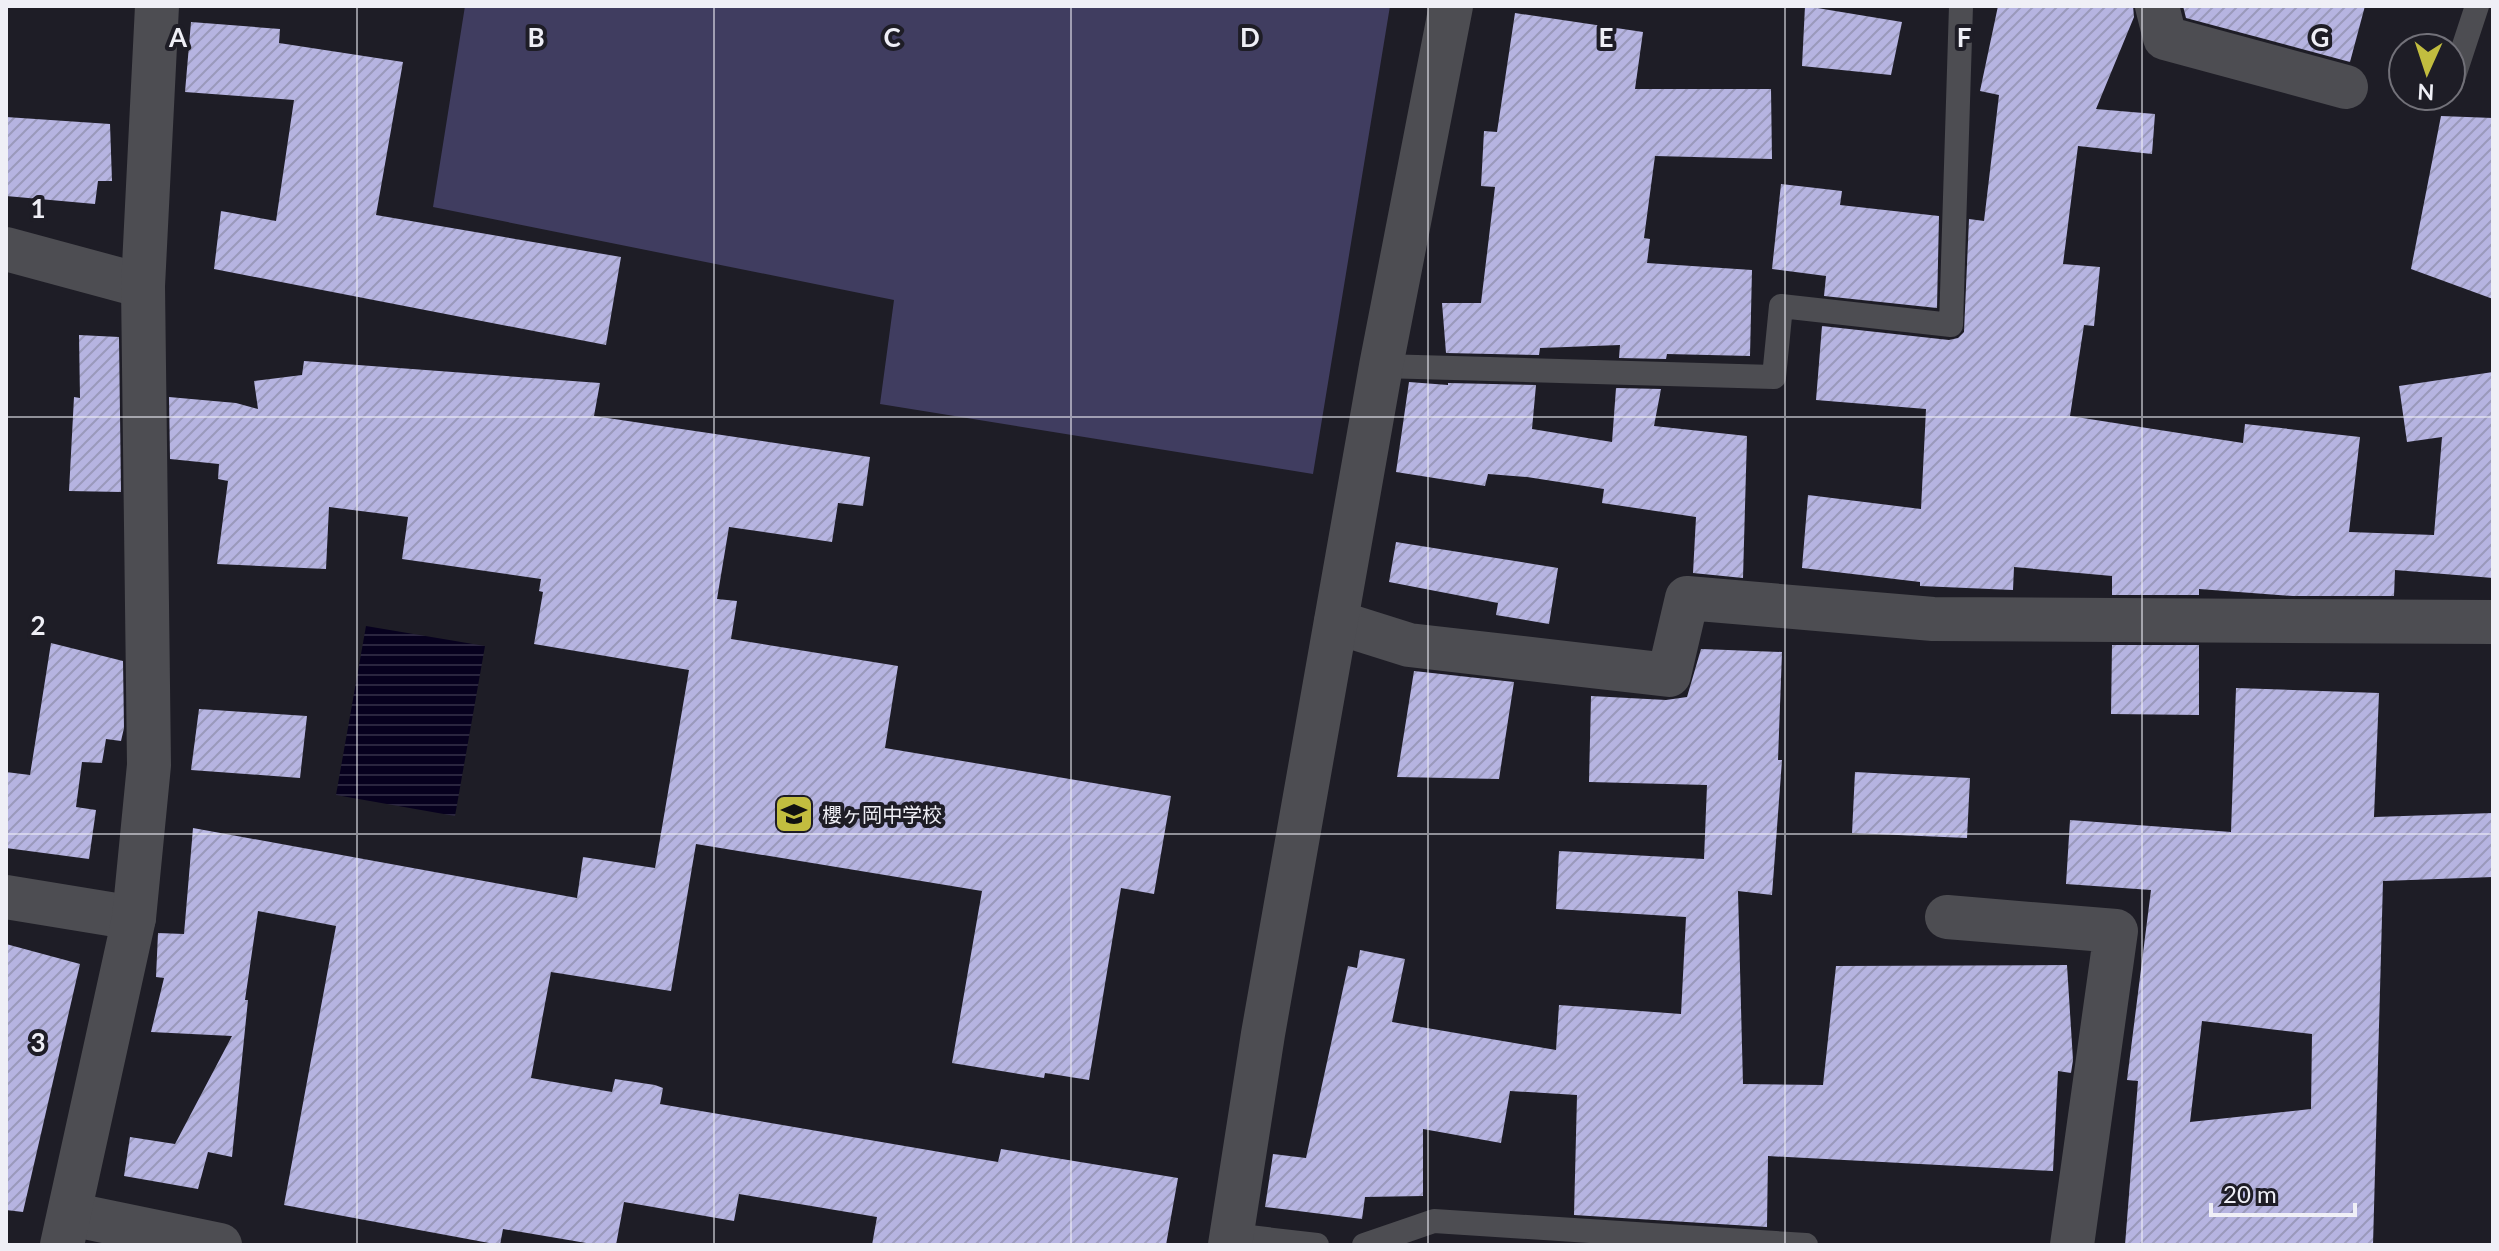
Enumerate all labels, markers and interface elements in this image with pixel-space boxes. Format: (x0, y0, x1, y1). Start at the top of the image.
text: A (168, 21, 188, 53)
text: B (527, 21, 545, 53)
text: C (883, 21, 901, 53)
text: D (1240, 21, 1260, 53)
text: E (1599, 21, 1613, 53)
text: F (1957, 21, 1971, 53)
text: G (2311, 21, 2329, 53)
north arrow (2387, 32, 2467, 112)
text: N (2417, 79, 2435, 106)
text: 1 (30, 192, 46, 224)
text: 2 (30, 609, 46, 641)
school or university icon: 櫻ヶ岡中学校 (773, 793, 815, 835)
place label: 櫻ヶ岡中学校 (822, 802, 942, 826)
text: 3 (30, 1026, 46, 1058)
scale bar (2211, 1167, 2355, 1217)
text: 20 m (2223, 1179, 2277, 1208)

